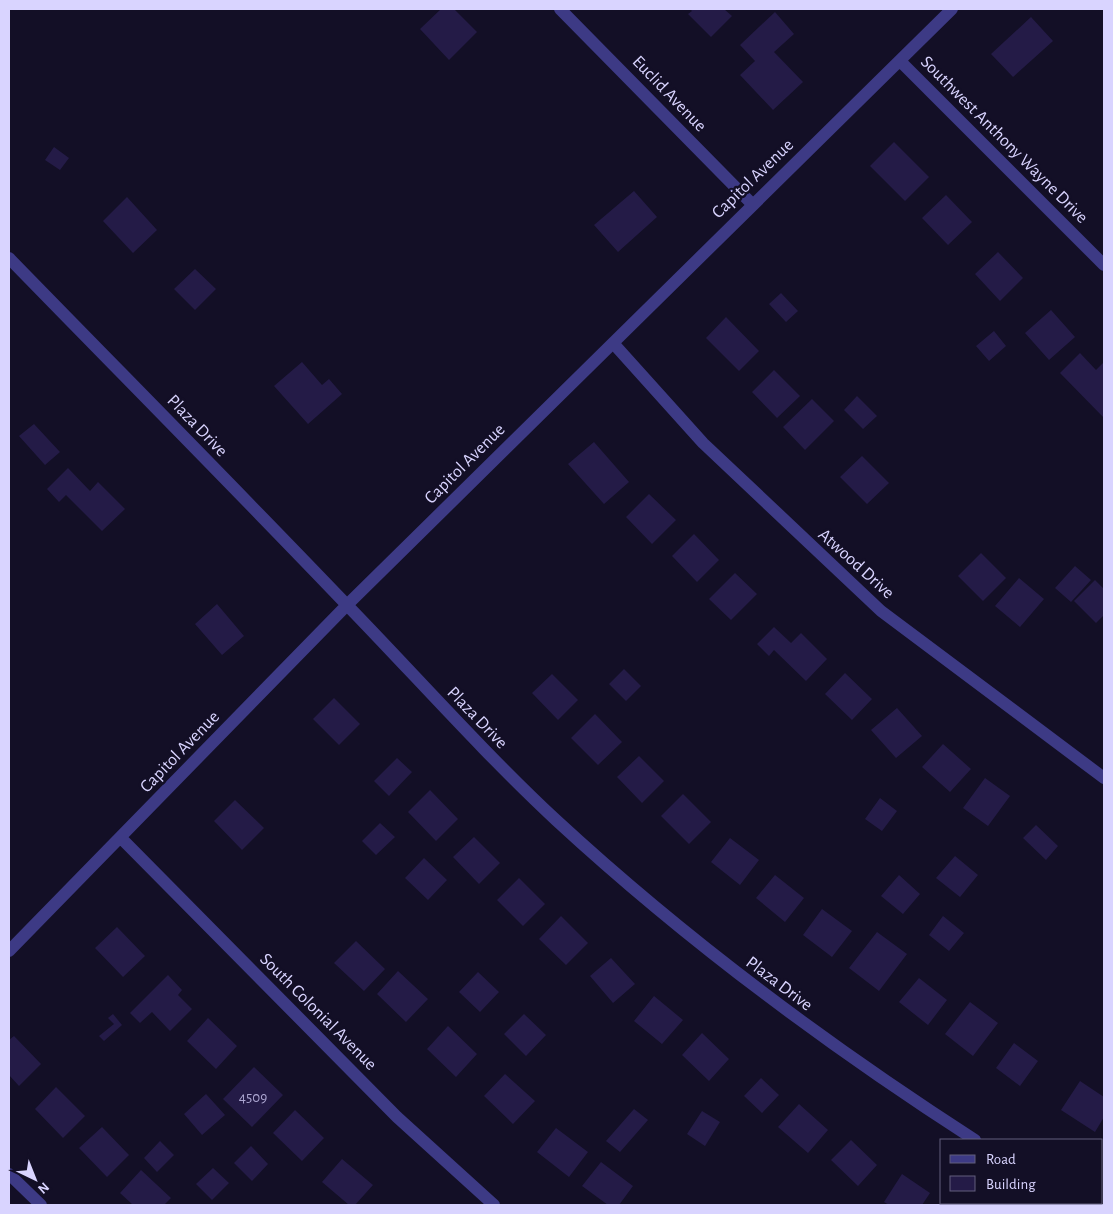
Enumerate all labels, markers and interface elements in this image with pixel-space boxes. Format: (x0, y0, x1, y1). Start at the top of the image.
street label: Euclid Avenue (628, 53, 710, 135)
street label: Southwest Anthony Wayne Drive (917, 53, 1091, 227)
street label: Capitol Avenue (709, 136, 797, 222)
street label: Plaza Drive (163, 392, 231, 460)
street label: Capitol Avenue (421, 420, 509, 508)
street label: Atwood Drive (815, 526, 897, 602)
street label: Plaza Drive (443, 684, 511, 752)
street label: Capitol Avenue (137, 708, 223, 796)
street label: South Colonial Avenue (256, 950, 380, 1074)
street label: Plaza Drive (742, 953, 816, 1015)
house number: 4509 (239, 1090, 267, 1105)
legend (940, 1139, 1103, 1204)
text: Road (986, 1152, 1016, 1167)
north arrow (10, 1154, 60, 1204)
text: Building (986, 1177, 1036, 1192)
text: N (35, 1179, 52, 1196)

